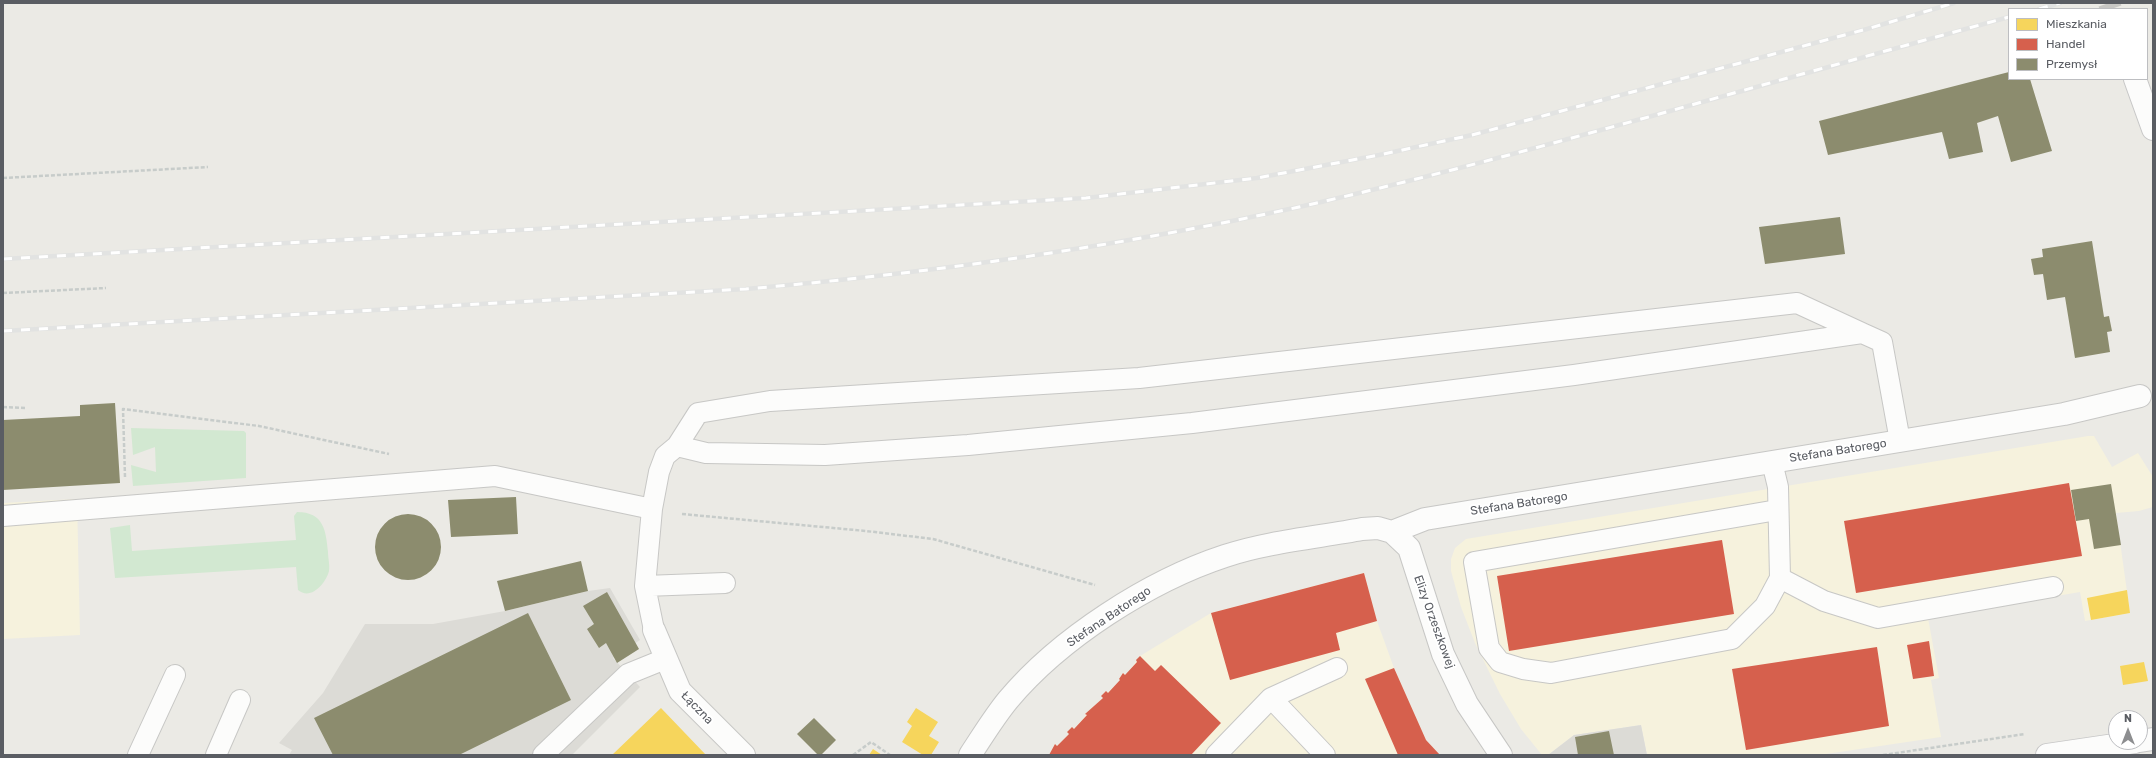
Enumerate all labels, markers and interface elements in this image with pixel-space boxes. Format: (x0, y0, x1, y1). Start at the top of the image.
legend (2008, 8, 2148, 80)
text: Mieszkania (2046, 17, 2107, 31)
text: Handel (2046, 37, 2085, 51)
text: Przemysł (2046, 57, 2097, 71)
street label: Stefana Batorego (1788, 436, 1888, 466)
street label: Stefana Batorego (1469, 489, 1569, 519)
street label: Elizy Orzeszkowej (1410, 573, 1458, 671)
street label: Stefana Batorego (1064, 584, 1154, 650)
street label: Łączna (678, 689, 716, 727)
north arrow (2108, 710, 2148, 750)
text: N (2124, 712, 2132, 725)

